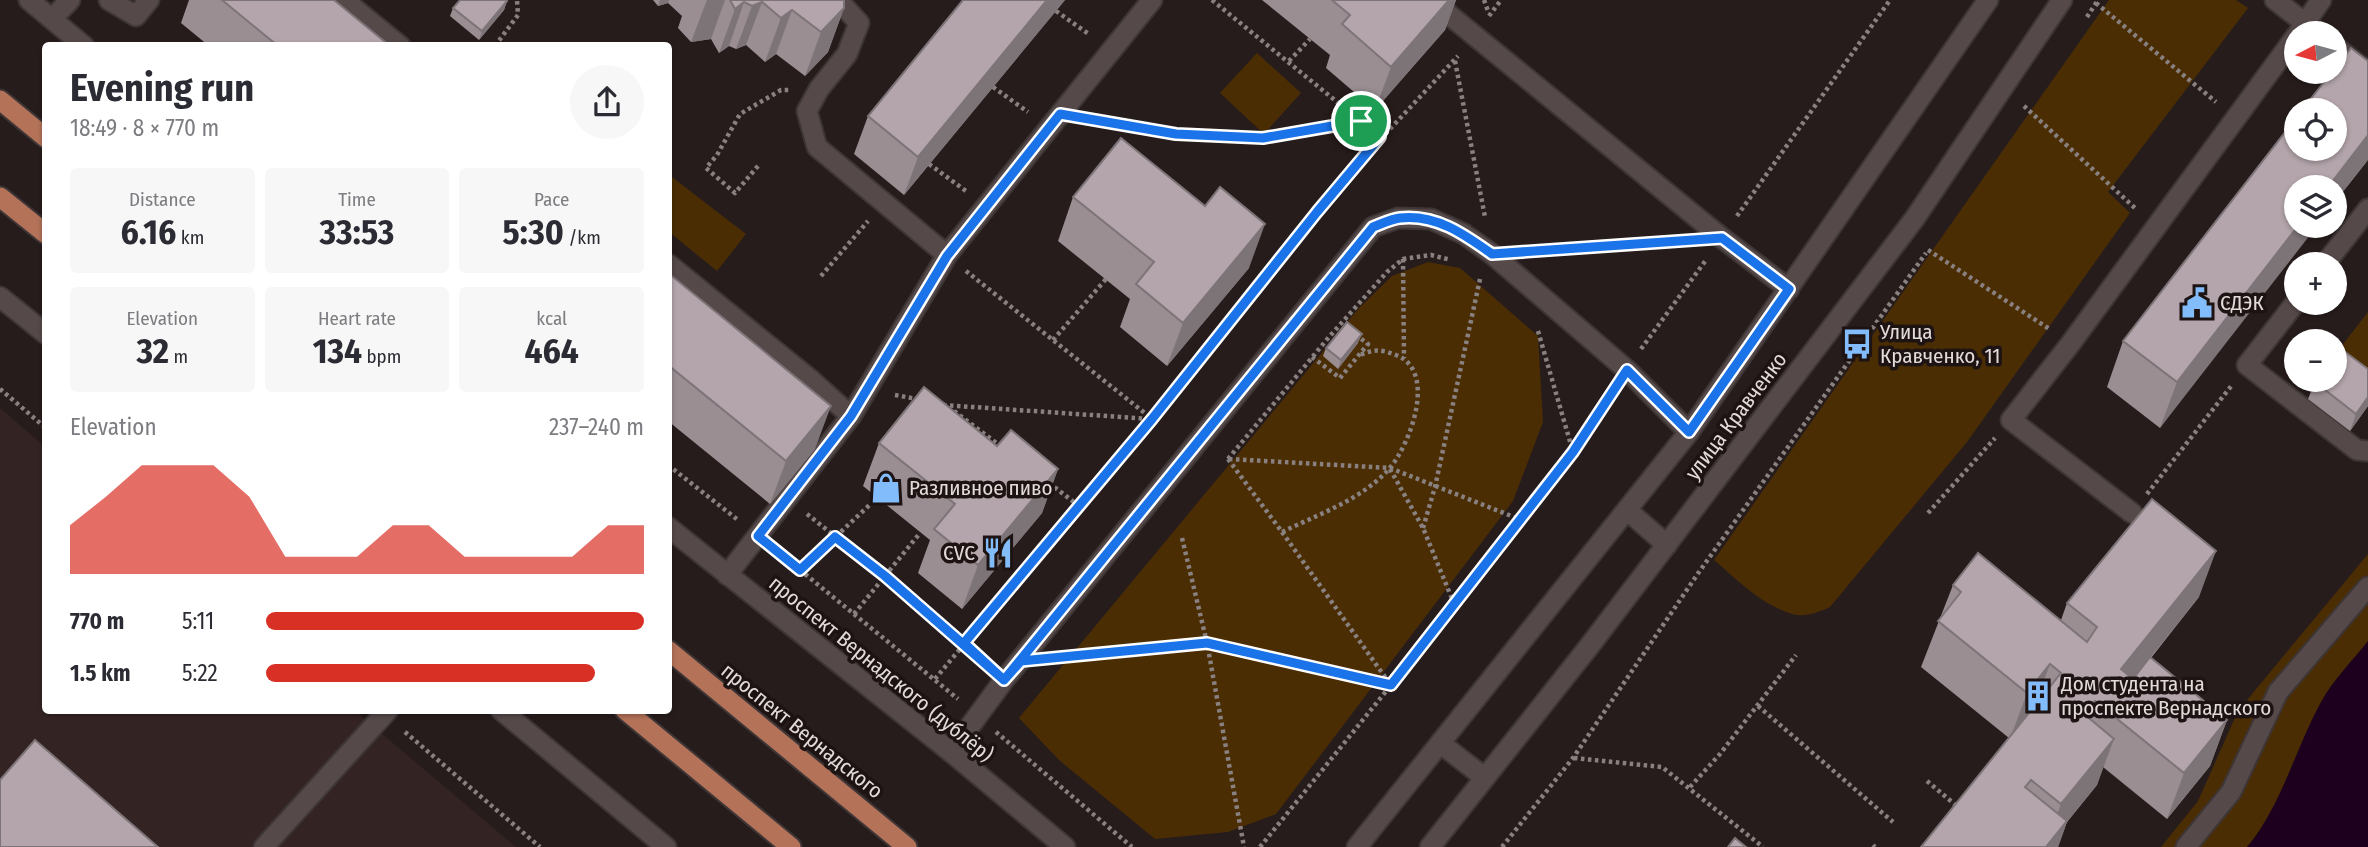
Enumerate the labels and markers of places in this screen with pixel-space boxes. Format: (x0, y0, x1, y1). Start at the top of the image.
pin (1331, 91, 1391, 151)
public building icon: СДЭК (2180, 286, 2214, 320)
place label: СДЭК (2220, 290, 2264, 316)
place label: Улица Кравченко, 11 (1879, 319, 2001, 369)
bus stop icon: Улица Кравченко, 11 (1840, 327, 1874, 361)
shop icon: Разливное пиво (869, 471, 903, 505)
place label: Разливное пиво (909, 475, 1052, 501)
restaurant icon: CVC (981, 536, 1015, 570)
place label: CVC (943, 540, 975, 566)
place label: Дом студента на проспекте Вернадского (2060, 671, 2271, 721)
building icon: Дом студента на проспекте Вернадского (2021, 679, 2055, 713)

